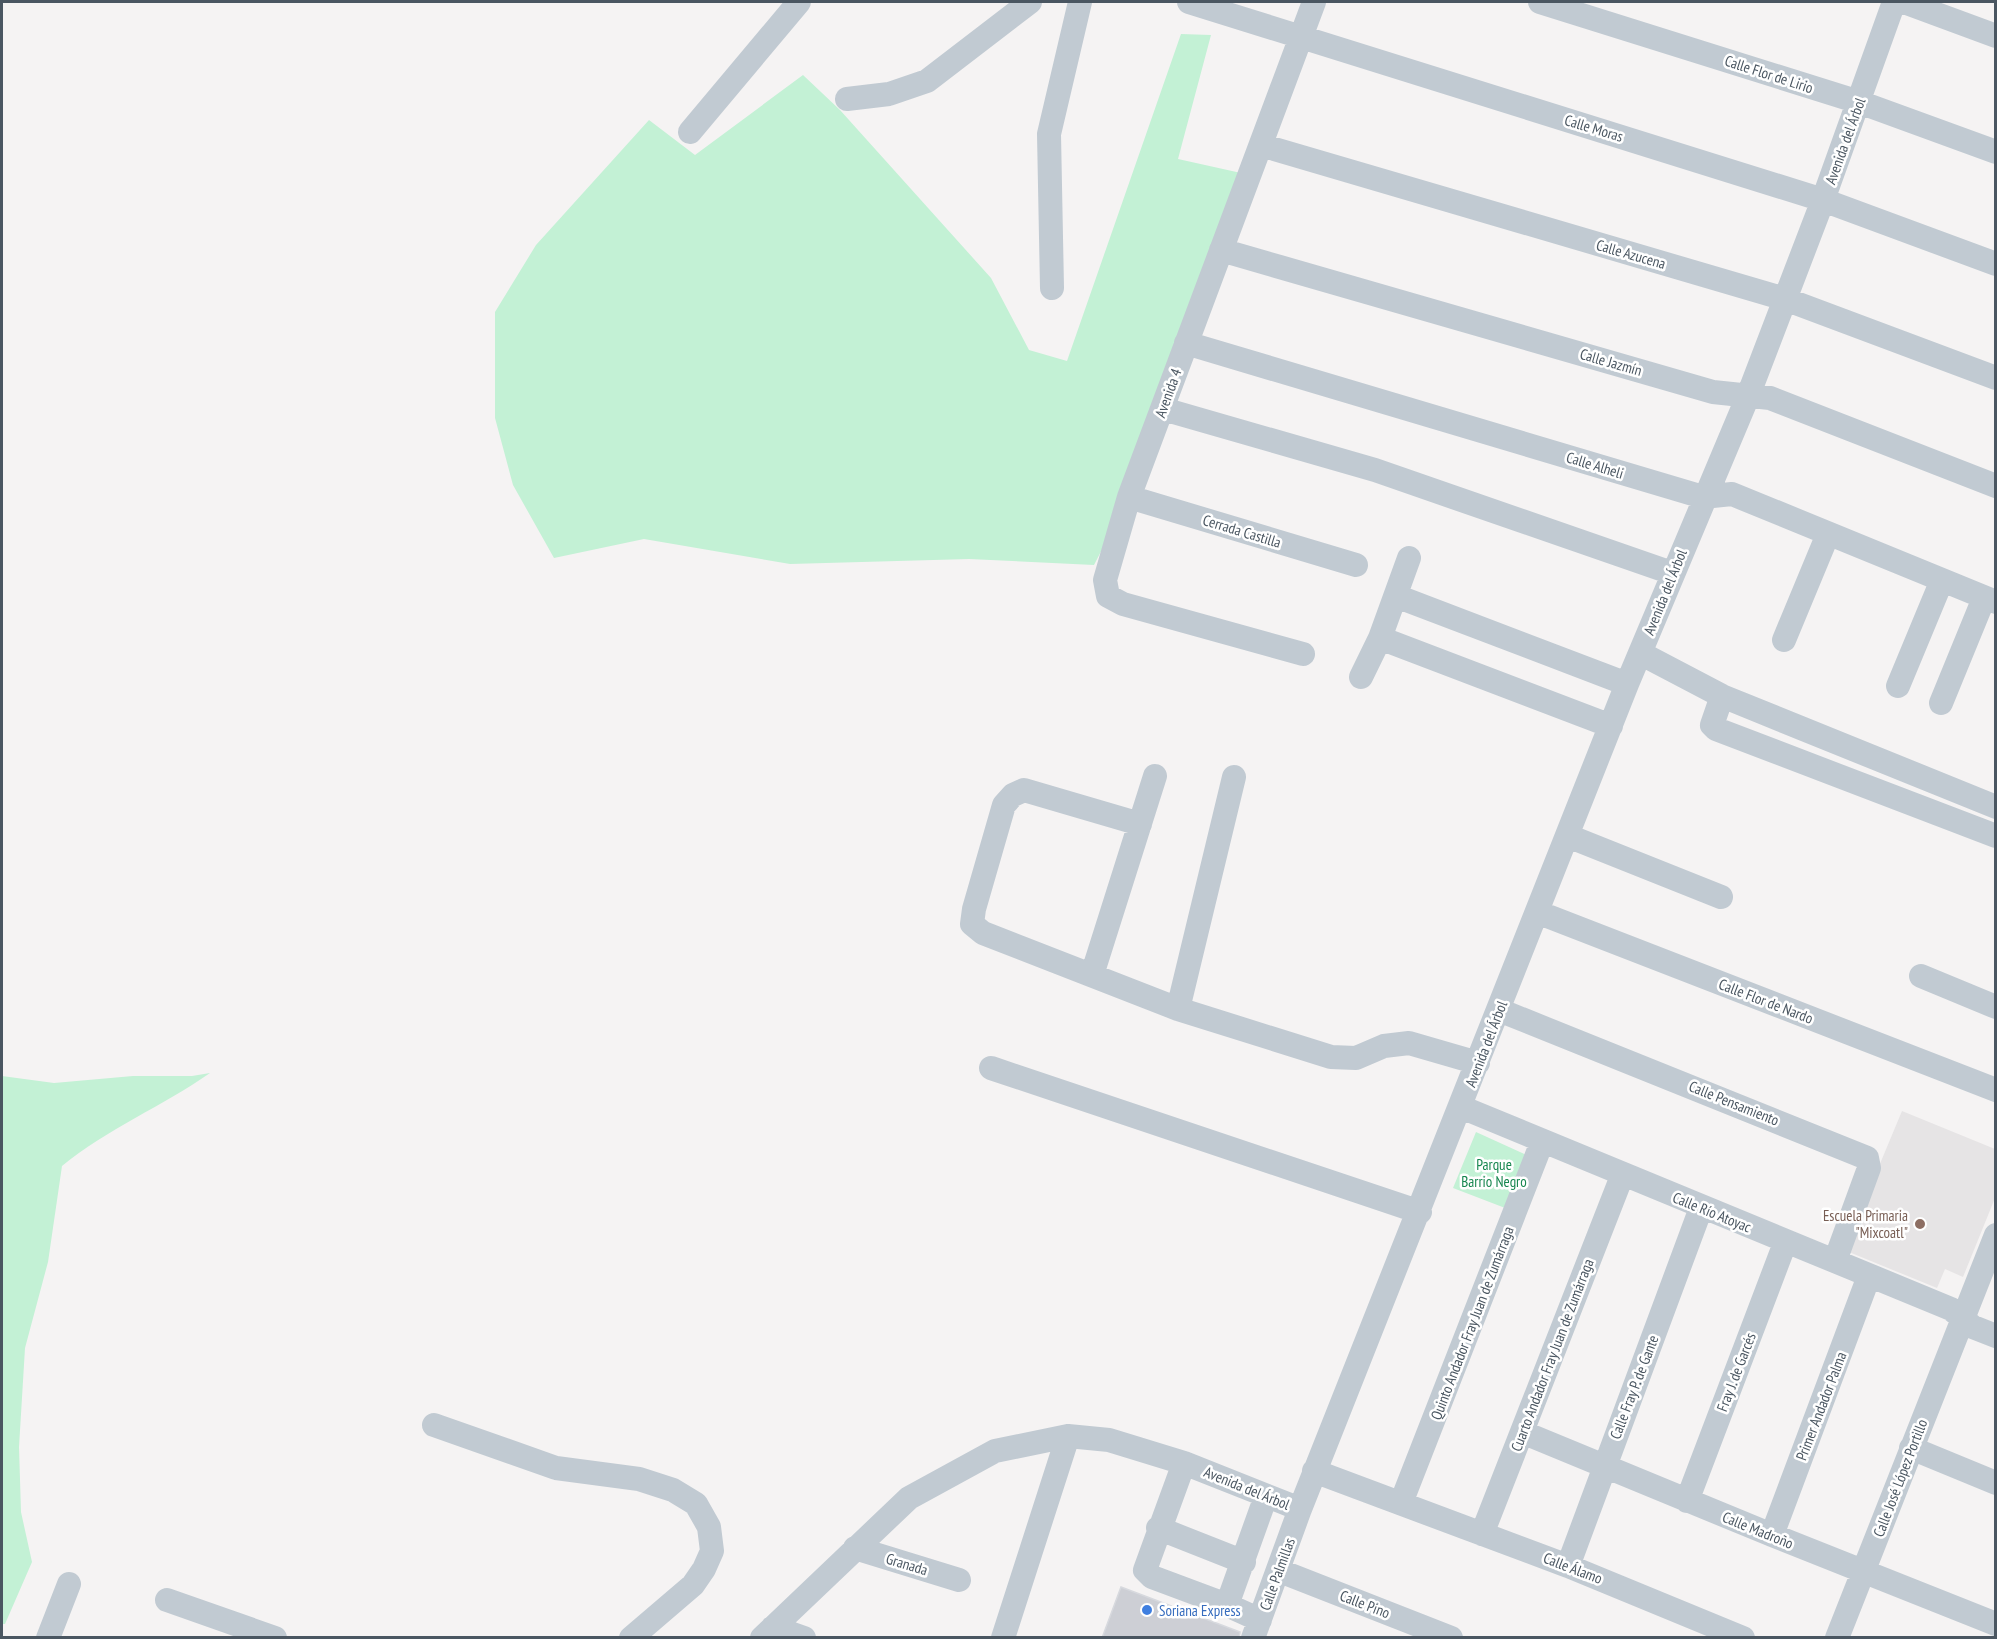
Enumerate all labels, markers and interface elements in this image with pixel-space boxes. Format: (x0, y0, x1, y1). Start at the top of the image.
street label: Calle Flor de Lirio (1722, 51, 1816, 97)
street label: Avenida del Árbol (1821, 95, 1870, 187)
street label: Calle Moras (1562, 110, 1626, 146)
street label: Calle Azucena (1594, 235, 1668, 273)
street label: Calle Jazmín (1578, 344, 1644, 380)
street label: Avenida 4 (1150, 366, 1186, 420)
street label: Calle Alheli (1564, 447, 1626, 483)
street label: Cerrada Castilla (1201, 510, 1283, 552)
street label: Avenida del Árbol (1639, 546, 1691, 638)
street label: Calle Flor de Nardo (1716, 974, 1816, 1028)
street label: Avenida del Árbol (1461, 998, 1511, 1090)
street label: Calle Pensamiento (1686, 1076, 1782, 1130)
park label: Parque Barrio Negro (1461, 1155, 1527, 1191)
street label: Calle Río Atoyac (1670, 1188, 1755, 1237)
place label: Escuela Primaria "Mixcoatl" (1823, 1206, 1908, 1242)
marker: Escuela Primaria "Mixcoatl" (1913, 1217, 1927, 1231)
street label: Quinto Andador Fray Juan de Zumárraga (1426, 1224, 1518, 1422)
street label: Cuarto Andador Fray Juan de Zumárraga (1506, 1256, 1598, 1454)
street label: Fray J. de Garcés (1712, 1330, 1760, 1414)
street label: Calle Fray P. de Gante (1605, 1332, 1663, 1442)
street label: Primer Andador Palma (1792, 1349, 1850, 1463)
street label: Calle José López Portillo (1869, 1416, 1931, 1540)
street label: Avenida del Árbol (1201, 1462, 1293, 1514)
street label: Calle Madroño (1720, 1507, 1796, 1553)
street label: Calle Palmillas (1255, 1535, 1299, 1613)
street label: Calle Álamo (1541, 1548, 1605, 1588)
street label: Granada (884, 1549, 930, 1579)
street label: Calle Pino (1337, 1586, 1393, 1622)
place label: Soriana Express (1159, 1601, 1241, 1620)
marker: Soriana Express (1140, 1603, 1154, 1617)

